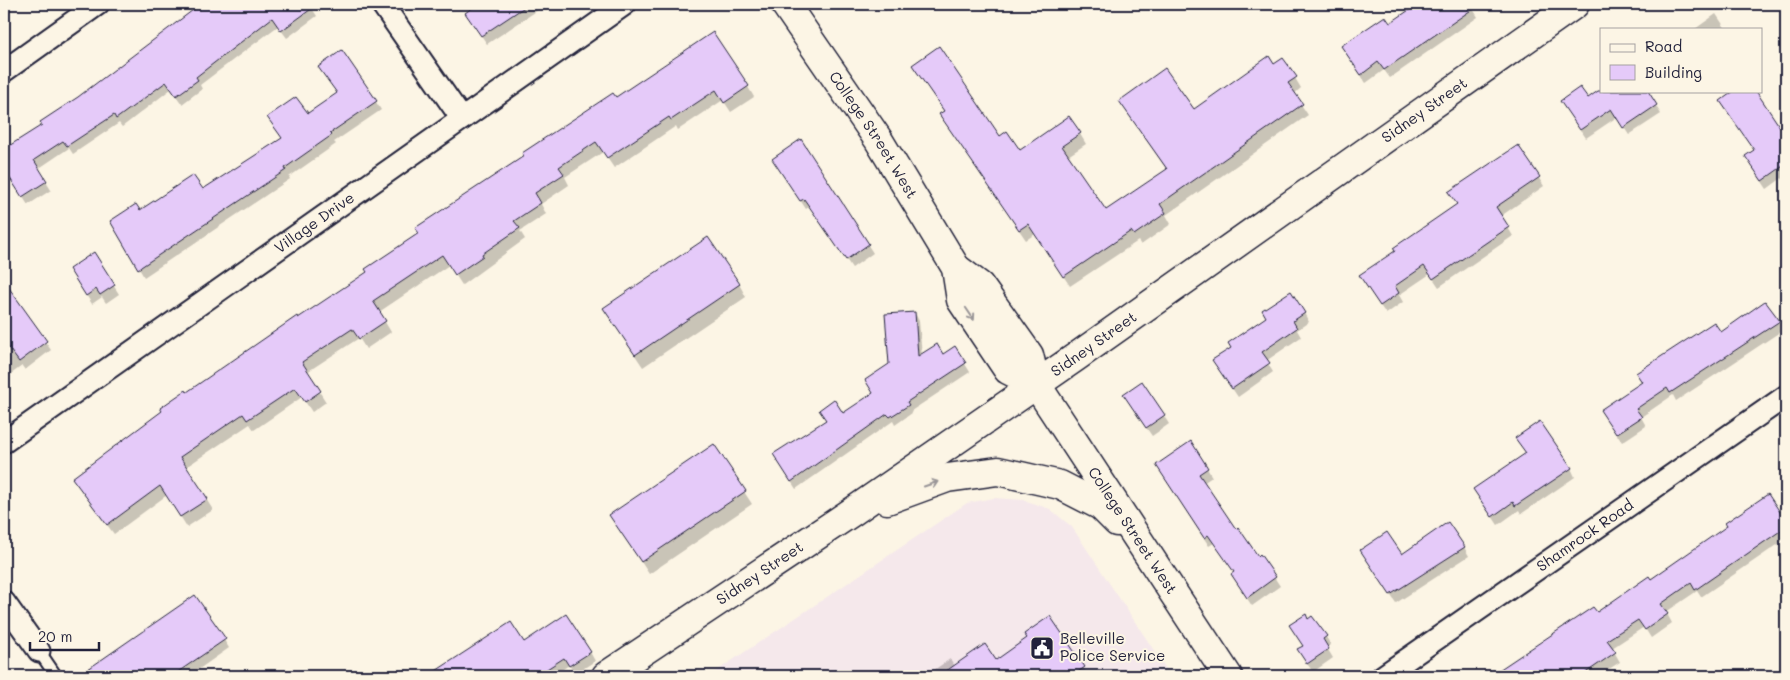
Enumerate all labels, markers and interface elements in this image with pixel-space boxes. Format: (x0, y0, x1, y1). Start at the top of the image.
legend (1600, 28, 1762, 92)
text: Road (1645, 36, 1682, 56)
text: Building (1645, 62, 1702, 82)
street label: College Street West (825, 67, 923, 202)
street label: Sidney Street (1377, 72, 1471, 147)
street label: Village Drive (270, 187, 358, 257)
street label: Sidney Street (1046, 306, 1140, 381)
one-way arrow (965, 307, 975, 321)
street label: College Street West (1084, 463, 1182, 598)
one-way arrow (922, 479, 938, 488)
street label: Shamrock Road (1532, 494, 1637, 575)
street label: Sidney Street (712, 536, 807, 609)
scale bar (30, 620, 99, 652)
text: 20 m (38, 626, 72, 646)
place label: Belleville Police Service (1060, 628, 1165, 665)
public building icon: Belleville Police Service (1029, 635, 1055, 661)

